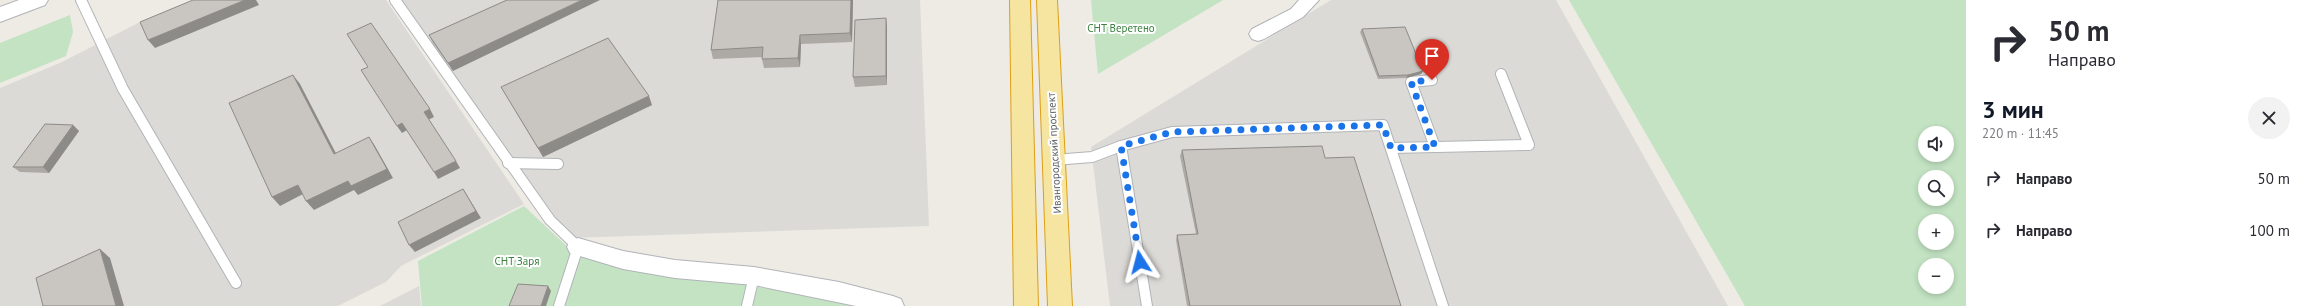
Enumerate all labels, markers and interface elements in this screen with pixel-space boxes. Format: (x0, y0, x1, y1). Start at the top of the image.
text: 50 m (2048, 12, 2109, 49)
icon: right (1982, 16, 2034, 68)
park label: СНТ Веретено (1087, 21, 1155, 35)
pin (1415, 39, 1449, 80)
icon: arrive (1421, 45, 1443, 67)
text: Направо (2048, 48, 2116, 71)
street label: Ивангородский проспект (1044, 92, 1064, 214)
text: 3 мин (1982, 94, 2044, 125)
button: close (2248, 97, 2290, 139)
text: 220 m · 11:45 (1982, 125, 2059, 142)
map controls (1918, 126, 1954, 294)
button: sound (1918, 126, 1954, 162)
icon: right (1982, 167, 2004, 189)
text: Направо (2016, 169, 2072, 188)
text: 50 m (2257, 169, 2290, 188)
button: search (1918, 170, 1954, 206)
button: + (1918, 214, 1954, 250)
icon: right (1982, 219, 2004, 241)
text: Направо (2016, 221, 2072, 240)
text: 100 m (2249, 221, 2290, 240)
position arrow (1119, 241, 1161, 283)
park label: СНТ Заря (495, 254, 539, 268)
button: − (1918, 258, 1954, 294)

